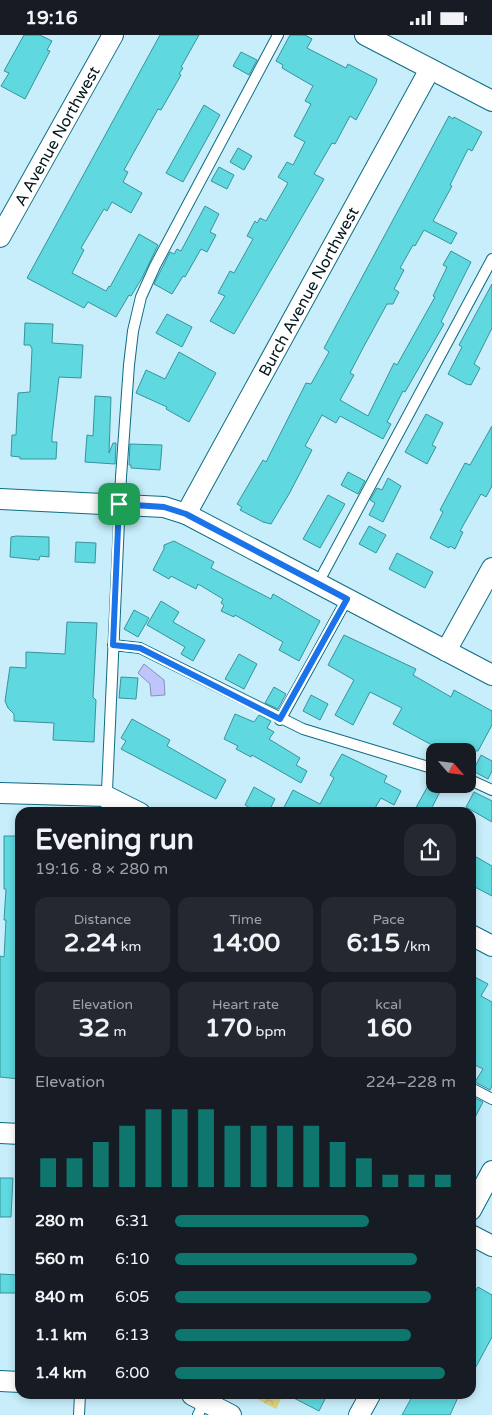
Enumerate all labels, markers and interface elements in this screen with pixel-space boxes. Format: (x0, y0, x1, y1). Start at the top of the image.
text: 19:16 (25, 7, 78, 29)
street label: A Avenue Northwest (10, 63, 105, 210)
street label: Burch Avenue Northwest (255, 204, 363, 380)
pin (98, 483, 140, 525)
icon: arrive (105, 490, 133, 518)
north arrow (426, 743, 476, 793)
map controls (426, 743, 476, 793)
text: Evening run (35, 823, 194, 857)
button: share (404, 824, 456, 876)
text: 19:16 · 8 × 280 m (35, 859, 168, 879)
text: Distance (74, 911, 131, 928)
text: Time (229, 911, 262, 928)
text: Pace (372, 911, 405, 928)
text: 2.24 (64, 928, 117, 958)
text: 14:00 (211, 928, 280, 958)
text: 6:15 (347, 928, 400, 958)
text: km (117, 938, 141, 955)
text: /km (400, 938, 430, 955)
text: Elevation (72, 996, 133, 1013)
text: Heart rate (212, 996, 279, 1013)
text: kcal (375, 996, 402, 1013)
text: 32 (79, 1013, 110, 1043)
text: 170 (205, 1013, 252, 1043)
text: 160 (365, 1013, 412, 1043)
text: m (110, 1023, 126, 1040)
text: bpm (252, 1023, 286, 1040)
text: Elevation (35, 1072, 105, 1092)
text: 224–228 m (366, 1072, 456, 1092)
text: 280 m (35, 1211, 84, 1231)
text: 6:31 (115, 1211, 149, 1231)
text: 560 m (35, 1249, 84, 1269)
text: 6:10 (115, 1249, 149, 1269)
text: 840 m (35, 1287, 84, 1307)
text: 6:05 (115, 1287, 149, 1307)
text: 1.1 km (35, 1325, 87, 1345)
text: 6:13 (115, 1325, 149, 1345)
text: 1.4 km (35, 1363, 87, 1383)
text: 6:00 (115, 1363, 149, 1383)

